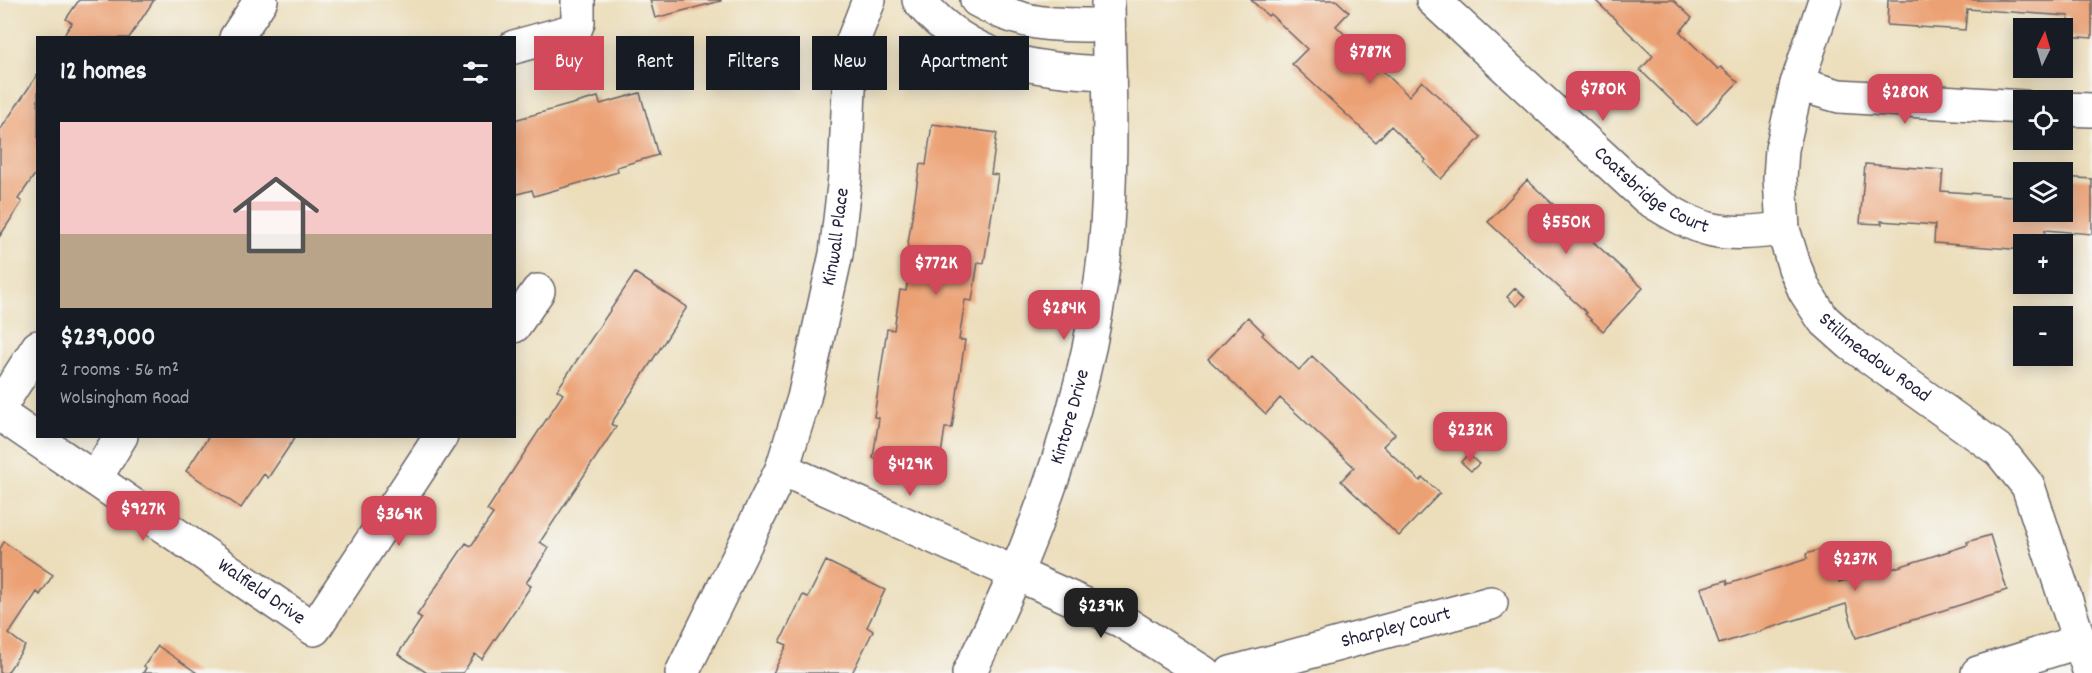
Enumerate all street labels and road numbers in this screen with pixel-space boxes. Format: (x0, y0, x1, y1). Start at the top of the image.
street label: Coatsbridge Court (1587, 141, 1712, 242)
street label: Kinwall Place (815, 186, 858, 289)
street label: Stillmeadow Road (1812, 307, 1936, 410)
street label: Kintore Drive (1044, 366, 1098, 468)
street label: Walfield Drive (211, 552, 310, 633)
street label: Sharpley Court (1338, 600, 1454, 657)

